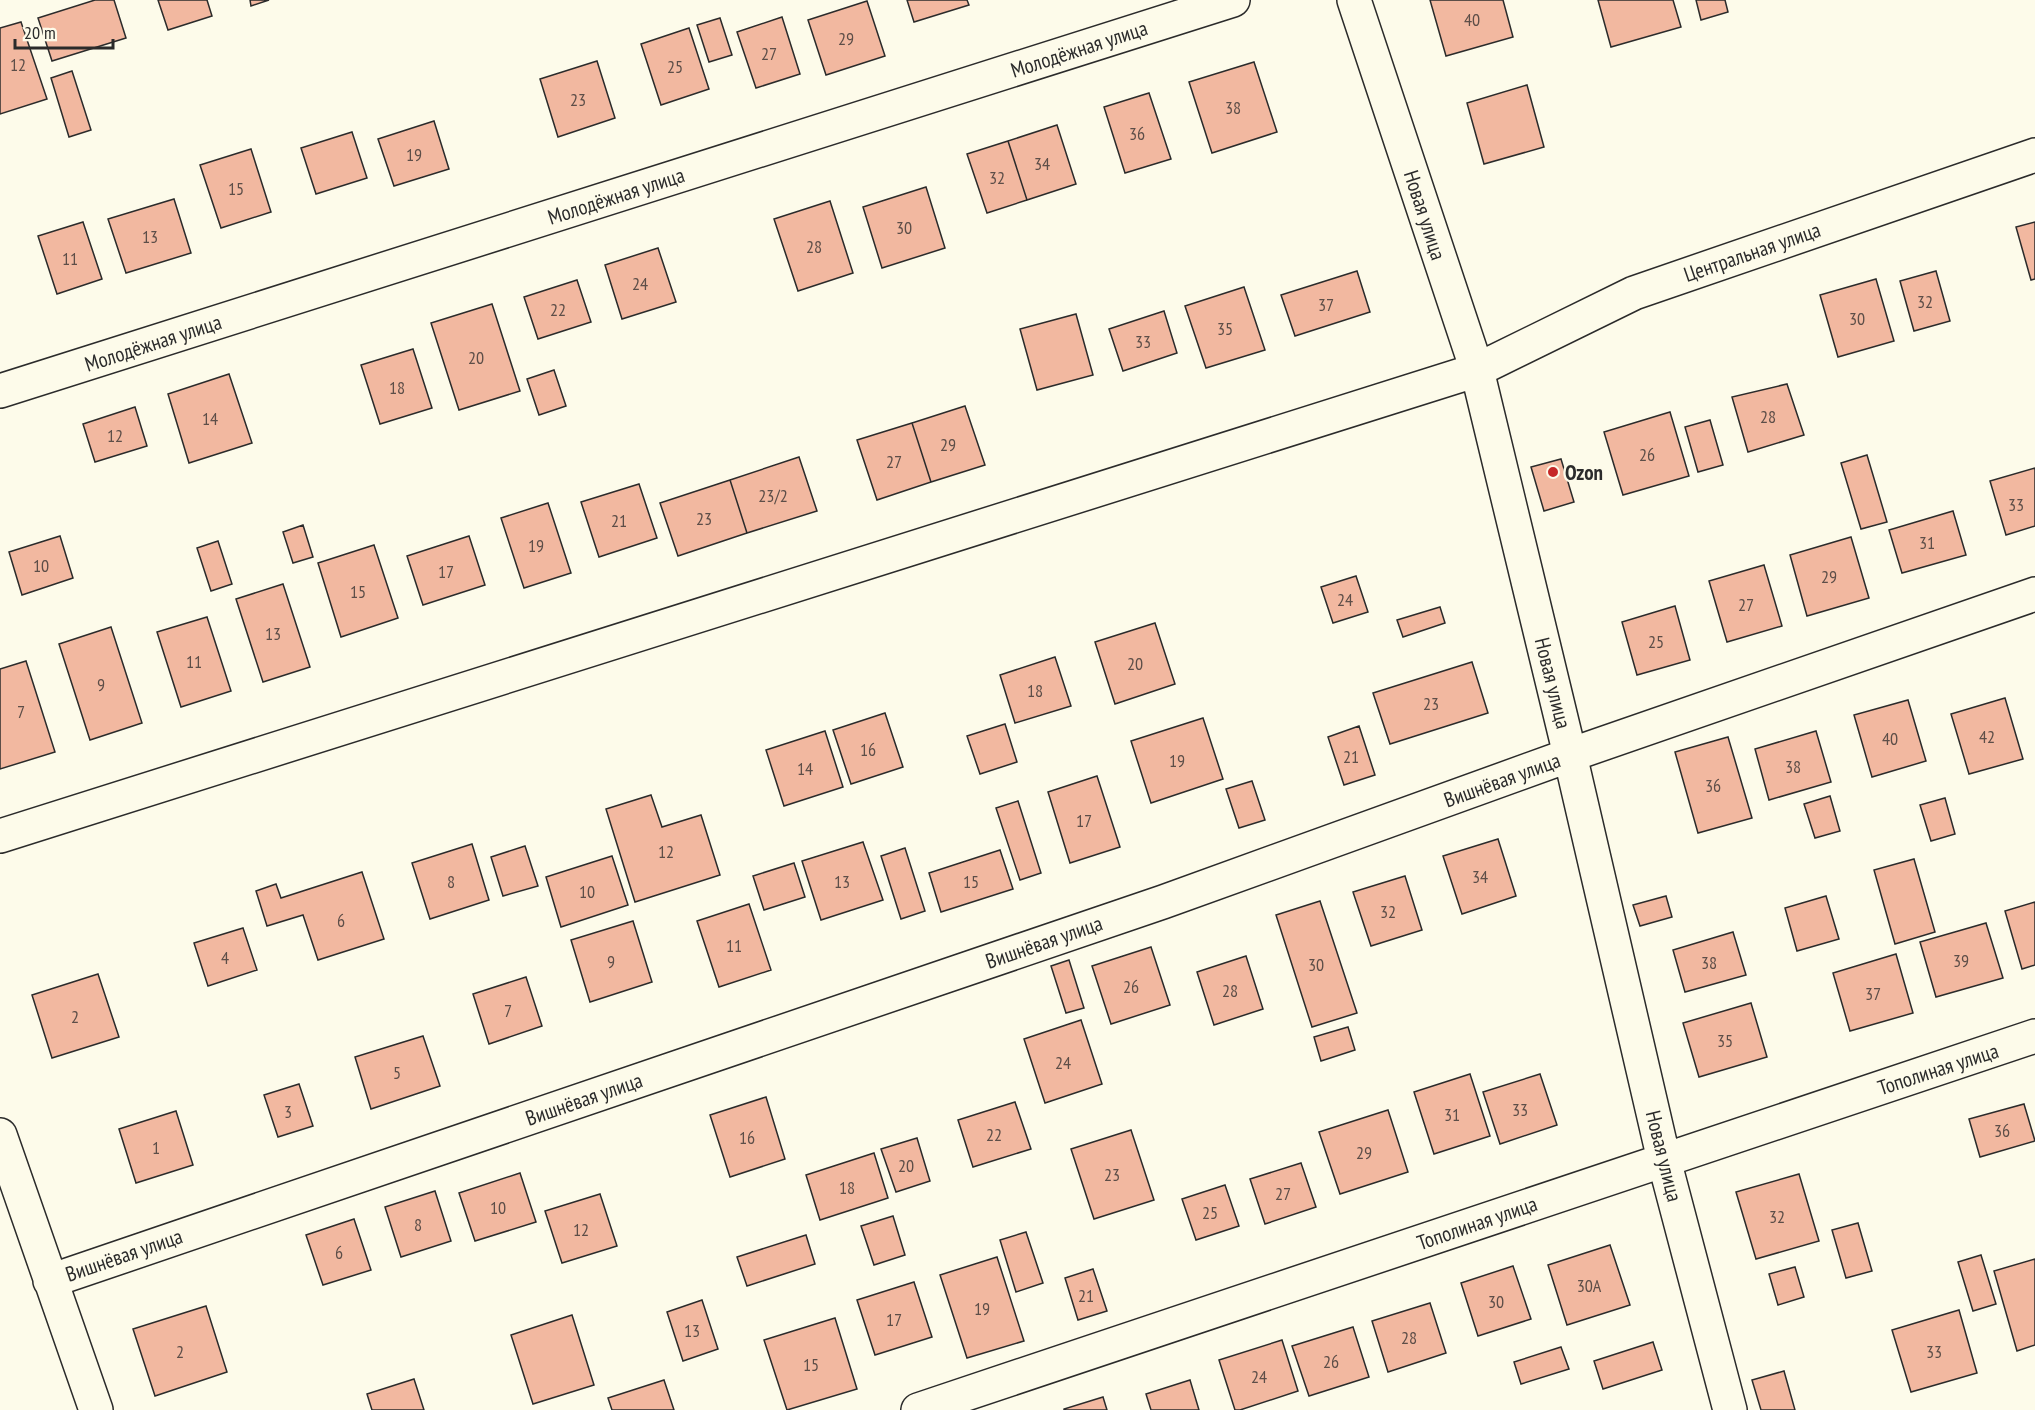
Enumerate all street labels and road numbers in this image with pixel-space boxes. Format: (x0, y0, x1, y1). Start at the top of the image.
street label: Молодёжная улица (1007, 14, 1151, 84)
street label: Молодёжная улица (544, 161, 688, 231)
street label: Новая улица (1398, 167, 1452, 263)
street label: Центральная улица (1680, 216, 1824, 288)
street label: Молодёжная улица (81, 308, 225, 378)
street label: Новая улица (1529, 635, 1577, 731)
street label: Вишнёвая улица (1440, 746, 1564, 814)
street label: Вишнёвая улица (982, 909, 1106, 975)
street label: Тополиная улица (1874, 1037, 2002, 1101)
street label: Вишнёвая улица (522, 1066, 646, 1132)
street label: Новая улица (1640, 1108, 1688, 1204)
street label: Тополиная улица (1413, 1190, 1541, 1256)
street label: Вишнёвая улица (62, 1222, 186, 1288)

